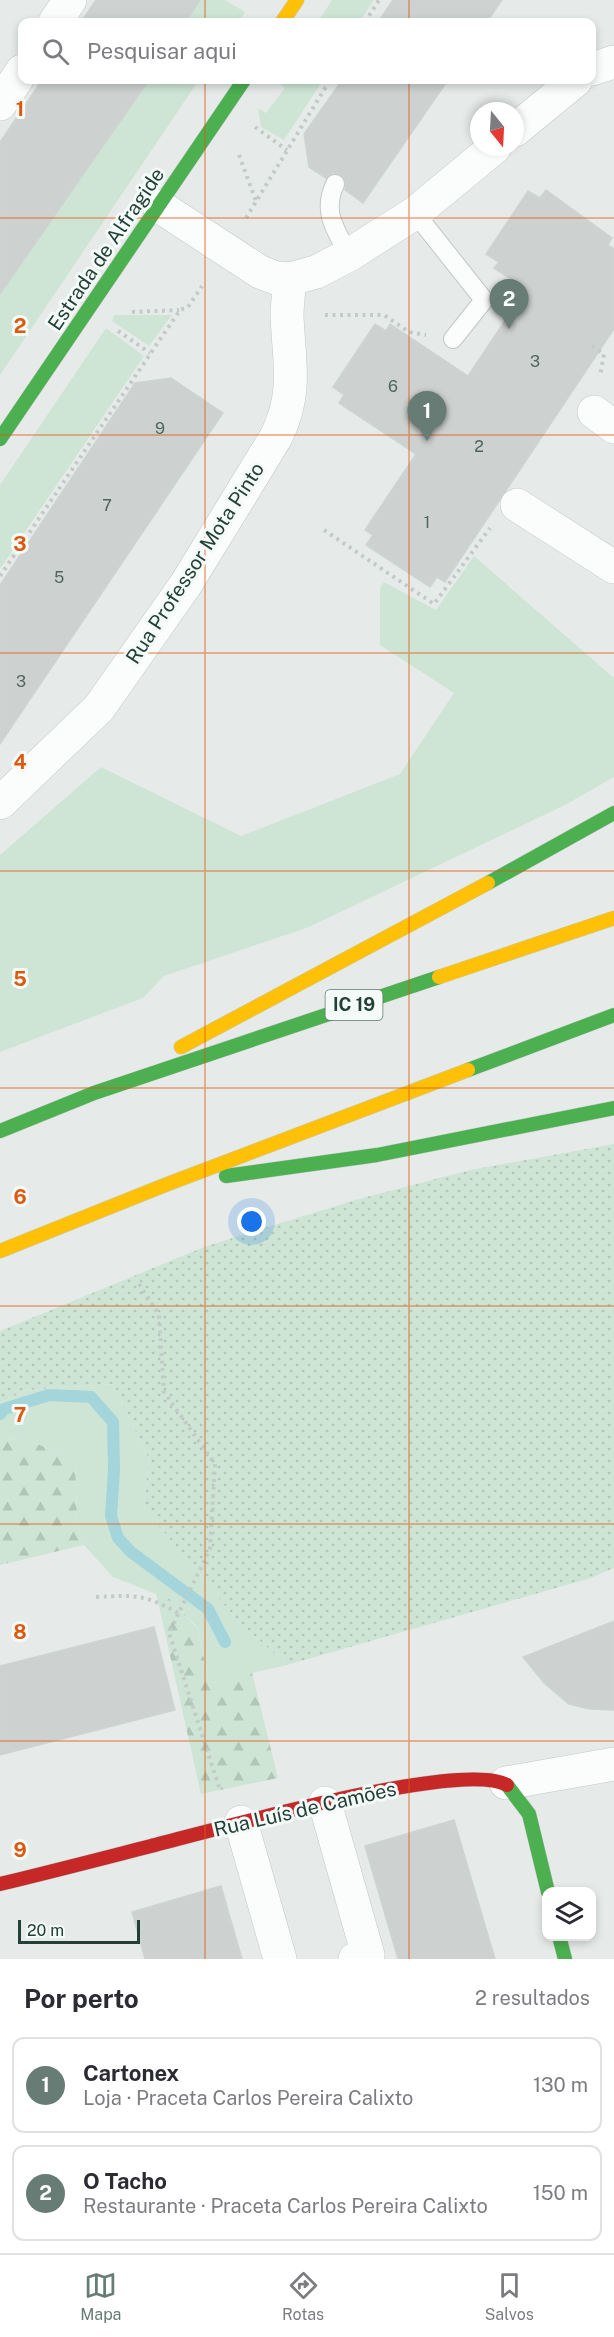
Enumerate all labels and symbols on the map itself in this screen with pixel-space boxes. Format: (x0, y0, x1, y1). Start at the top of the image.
text: 1 (16, 97, 24, 121)
north arrow (470, 102, 524, 156)
street label: Estrada de Alfragide (43, 163, 169, 335)
pin: 2 (490, 280, 528, 329)
text: 2 (14, 314, 26, 338)
house number: 3 (530, 352, 540, 371)
house number: 6 (388, 377, 398, 396)
pin: 1 (408, 392, 446, 441)
house number: 9 (155, 419, 165, 438)
house number: 2 (474, 437, 484, 456)
street label: Rua Professor Mota Pinto (121, 458, 269, 668)
house number: 7 (102, 496, 112, 515)
house number: 1 (424, 513, 430, 532)
text: 3 (13, 532, 27, 556)
house number: 5 (54, 568, 64, 587)
house number: 3 (16, 672, 26, 691)
text: 4 (13, 750, 27, 774)
text: 5 (13, 967, 27, 991)
road number: IC 19 (326, 990, 382, 1020)
text: 6 (13, 1185, 27, 1209)
your location (237, 1207, 266, 1236)
text: 7 (14, 1403, 26, 1427)
text: 8 (13, 1620, 27, 1644)
street label: Rua Luís de Camões (211, 1776, 399, 1842)
text: 9 (13, 1838, 27, 1862)
scale bar (18, 1917, 140, 1944)

